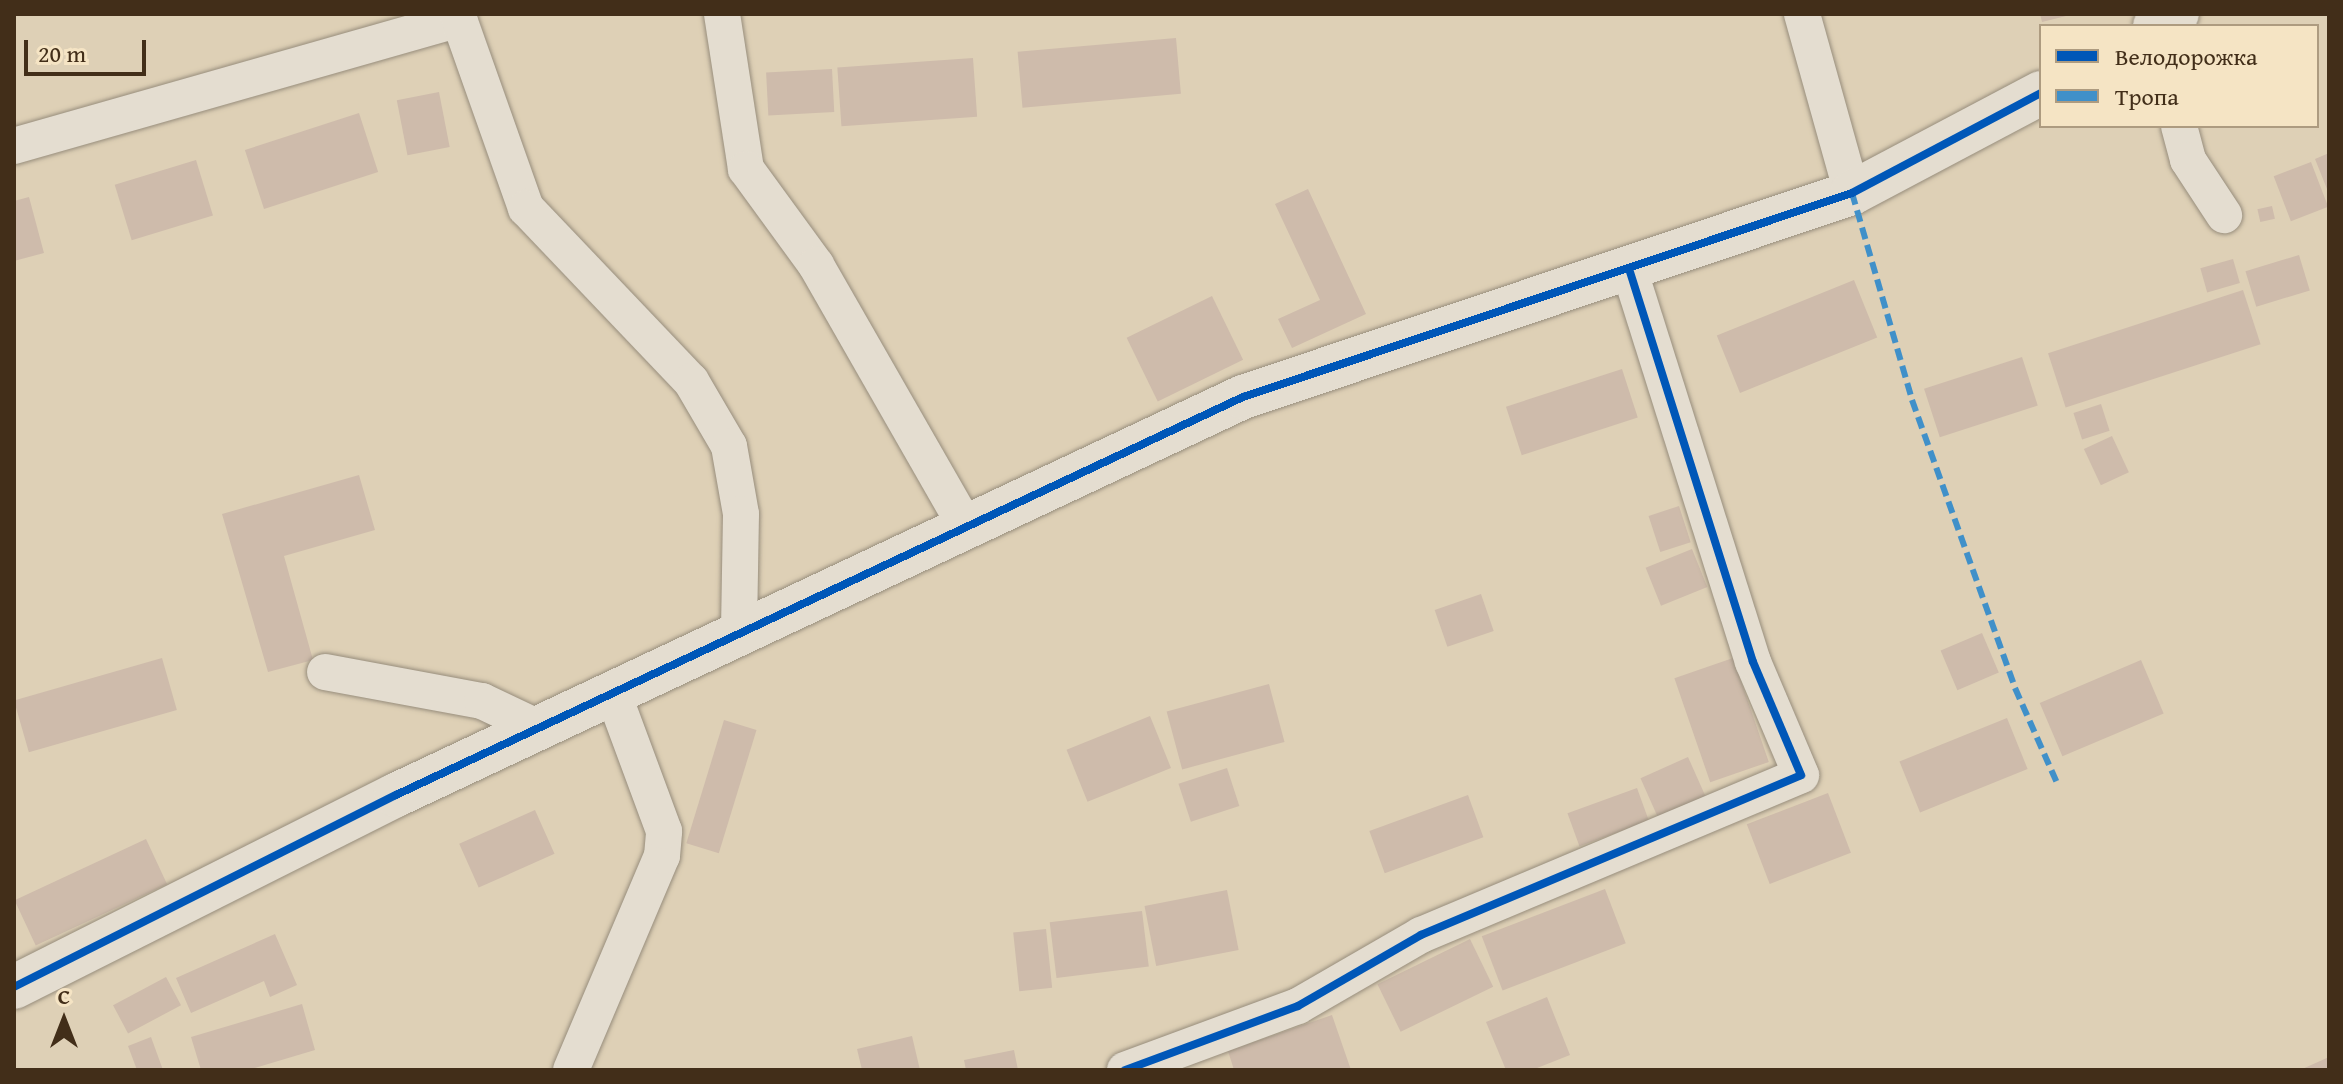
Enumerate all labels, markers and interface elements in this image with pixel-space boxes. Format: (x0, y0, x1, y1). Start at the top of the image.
scale bar (28, 24, 150, 74)
legend (2039, 24, 2319, 128)
text: 20 m (38, 36, 86, 71)
text: Велодорожка (2115, 39, 2257, 74)
text: Тропа (2115, 79, 2179, 114)
north arrow (24, 980, 104, 1060)
text: С (58, 980, 70, 1012)

